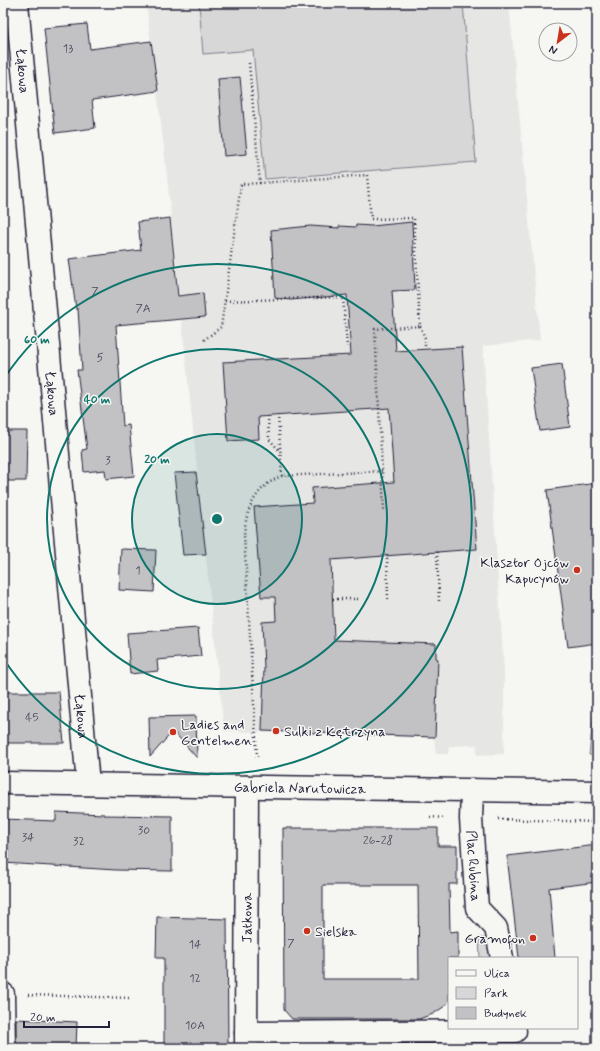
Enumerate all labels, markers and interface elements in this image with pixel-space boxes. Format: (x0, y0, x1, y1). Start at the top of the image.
north arrow (538, 22, 578, 62)
house number: 13 (63, 41, 73, 57)
text: N (547, 42, 560, 58)
street label: Łąkowa (11, 48, 33, 94)
house number: 7 (91, 284, 99, 300)
house number: 7A (135, 301, 151, 317)
text: 60 m (24, 332, 50, 348)
house number: 5 (96, 350, 104, 366)
street label: Łąkowa (41, 370, 62, 417)
text: 40 m (84, 392, 111, 408)
text: 20 m (144, 452, 170, 468)
house number: 3 (105, 453, 111, 469)
centre of rings (210, 512, 224, 526)
place label: Klasztor Ojców Kapucynów (480, 554, 569, 588)
house number: 1 (135, 563, 141, 579)
marker: Klasztor Ojców Kapucynów (572, 565, 582, 575)
street label: Łąkowa (70, 693, 92, 739)
house number: 45 (25, 710, 39, 726)
place label: Ladies and Gentelmen (181, 716, 252, 750)
place label: Sulki z Kętrzyna (284, 723, 386, 741)
marker: Sulki z Kętrzyna (271, 726, 281, 736)
marker: Ladies and Gentelmen (168, 727, 178, 737)
street label: Gabriela Narutowicza (234, 778, 367, 799)
house number: 30 (138, 823, 150, 839)
house number: 34 (22, 830, 34, 846)
street label: Plac Rubina (462, 830, 485, 902)
house number: 26-28 (363, 833, 393, 849)
house number: 32 (73, 834, 85, 850)
street label: Jatkowa (238, 892, 257, 943)
place label: Sielska (315, 923, 357, 941)
marker: Sielska (302, 926, 312, 936)
place label: Gramofon (464, 930, 525, 950)
marker: Gramofon (528, 933, 538, 943)
house number: 7 (287, 936, 295, 952)
house number: 14 (189, 937, 201, 953)
legend (448, 957, 578, 1029)
text: Ulica (484, 966, 510, 982)
house number: 12 (189, 971, 201, 987)
text: Park (484, 986, 508, 1002)
scale bar (24, 1003, 109, 1029)
text: Budynek (484, 1006, 527, 1022)
text: 20 m (30, 1010, 56, 1026)
house number: 10A (185, 1018, 205, 1034)

